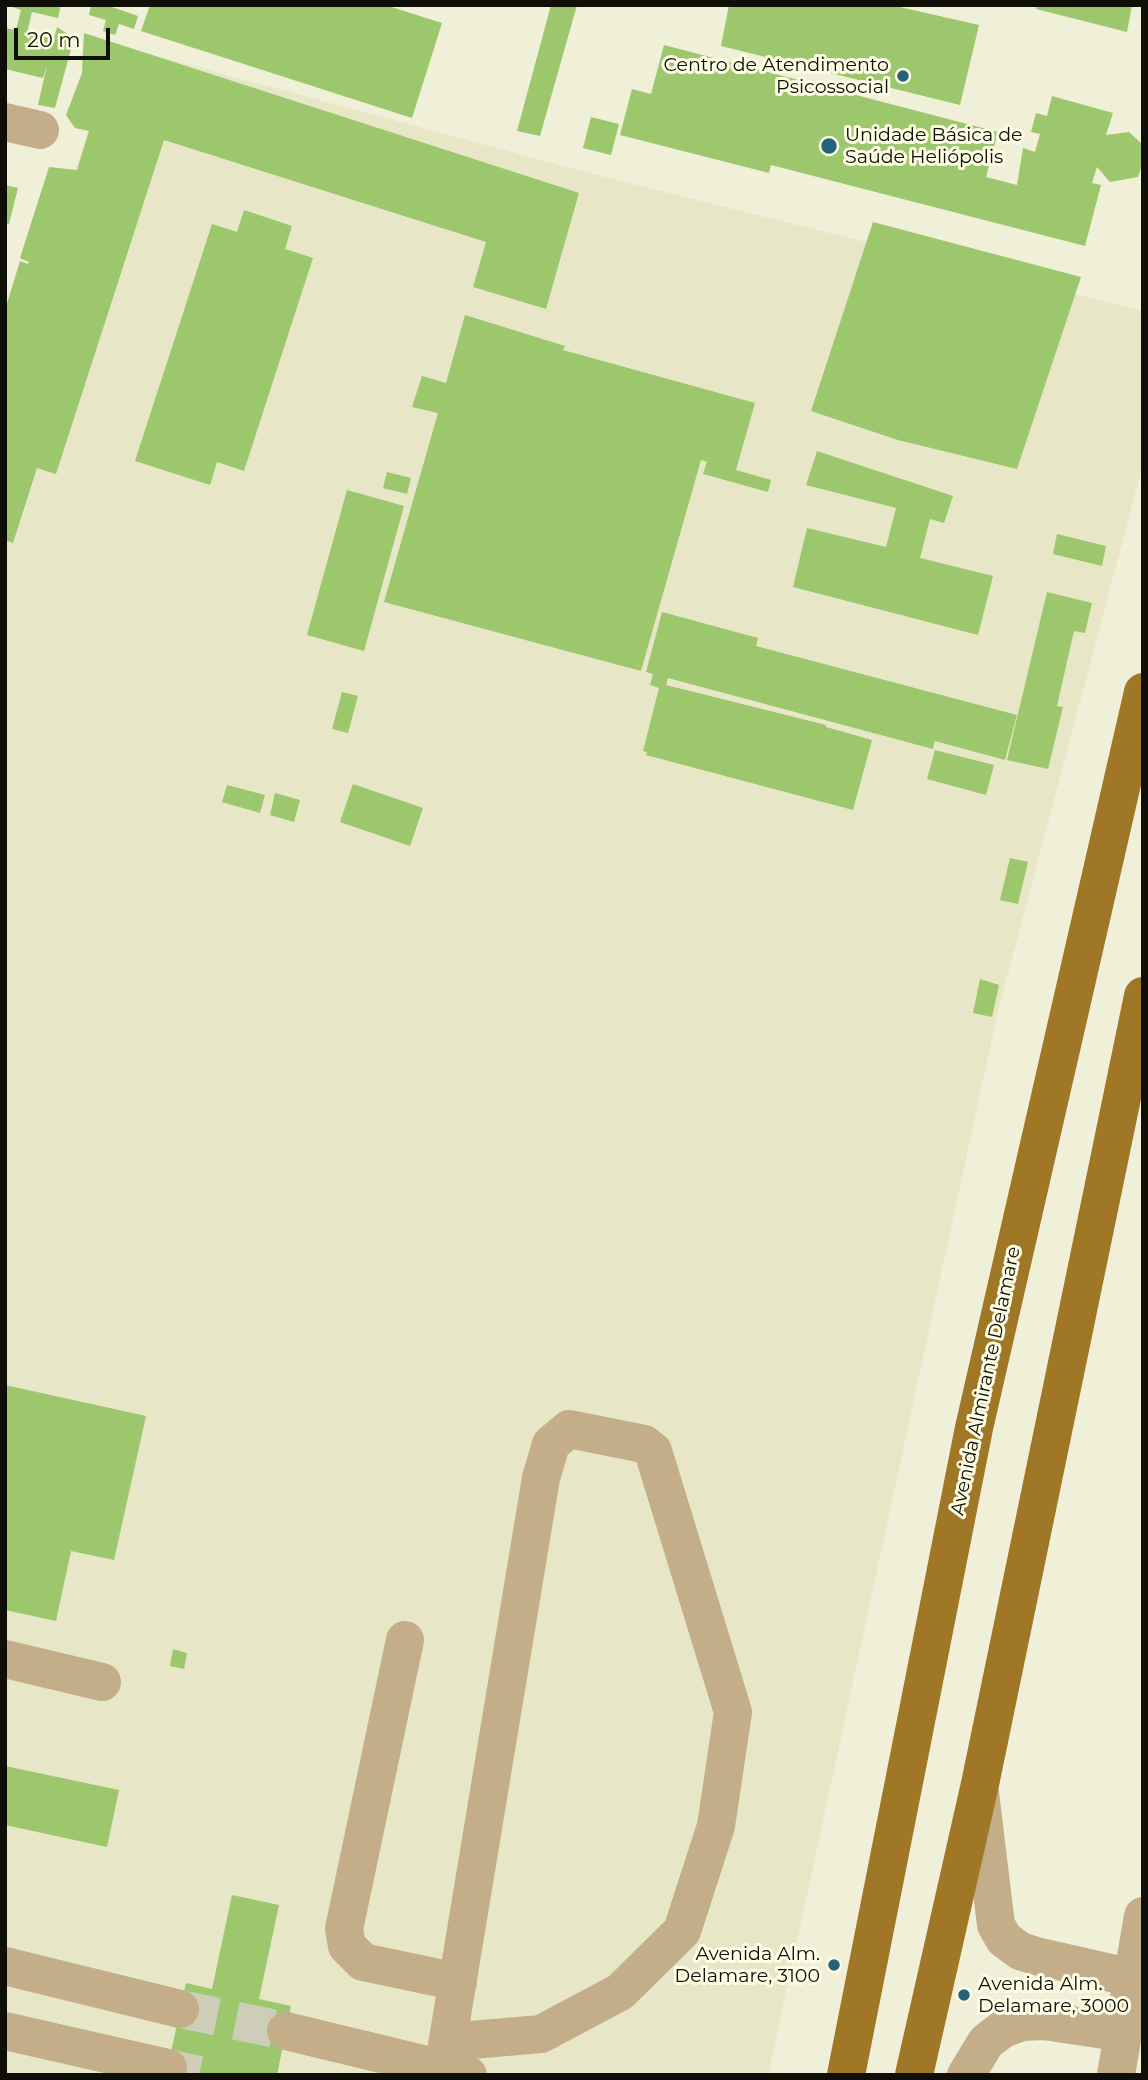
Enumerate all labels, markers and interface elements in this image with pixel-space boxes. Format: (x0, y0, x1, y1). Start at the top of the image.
scale bar (18, 14, 114, 58)
text: 20 m (27, 27, 81, 52)
place label: Centro de Atendimento Psicossocial (663, 54, 889, 98)
marker: Centro de Atendimento Psicossocial (895, 68, 911, 84)
place label: Unidade Básica de Saúde Heliópolis (845, 124, 1023, 168)
marker: Unidade Básica de Saúde Heliópolis (819, 136, 839, 156)
street label: Avenida Almirante Delamare (946, 1245, 1026, 1517)
place label: Avenida Alm. Delamare, 3100 (675, 1943, 820, 1987)
marker: Avenida Alm. Delamare, 3100 (826, 1957, 842, 1973)
place label: Avenida Alm. Delamare, 3000 (978, 1973, 1129, 2017)
marker: Avenida Alm. Delamare, 3000 (956, 1987, 972, 2003)

